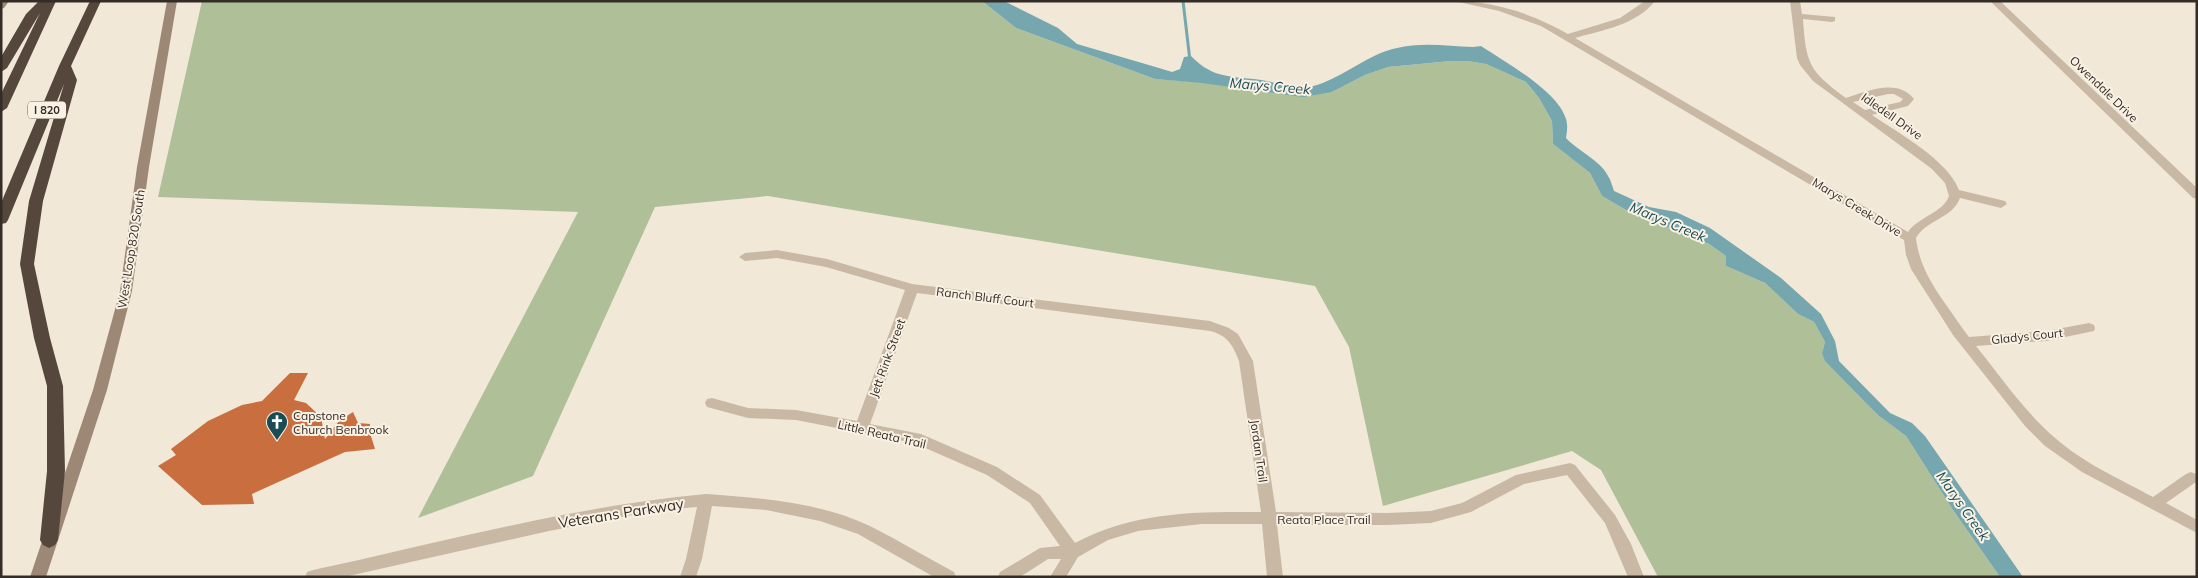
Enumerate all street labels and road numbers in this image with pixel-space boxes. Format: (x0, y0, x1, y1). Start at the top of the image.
street label: Owendale Drive (2067, 53, 2141, 125)
street label: Idledell Drive (1859, 89, 1925, 143)
road number: I 820 (28, 102, 66, 118)
street label: Marys Creek Drive (1810, 174, 1904, 240)
street label: West Loop 820 South (114, 189, 148, 309)
street label: Ranch Bluff Court (935, 284, 1035, 310)
street label: Jett Rink Street (866, 317, 908, 399)
street label: Gladys Court (1991, 325, 2063, 347)
street label: Little Reata Trail (836, 417, 928, 451)
street label: Jordan Trail (1247, 419, 1271, 483)
street label: Veterans Parkway (557, 494, 685, 532)
street label: Reata Place Trail (1277, 512, 1371, 527)

